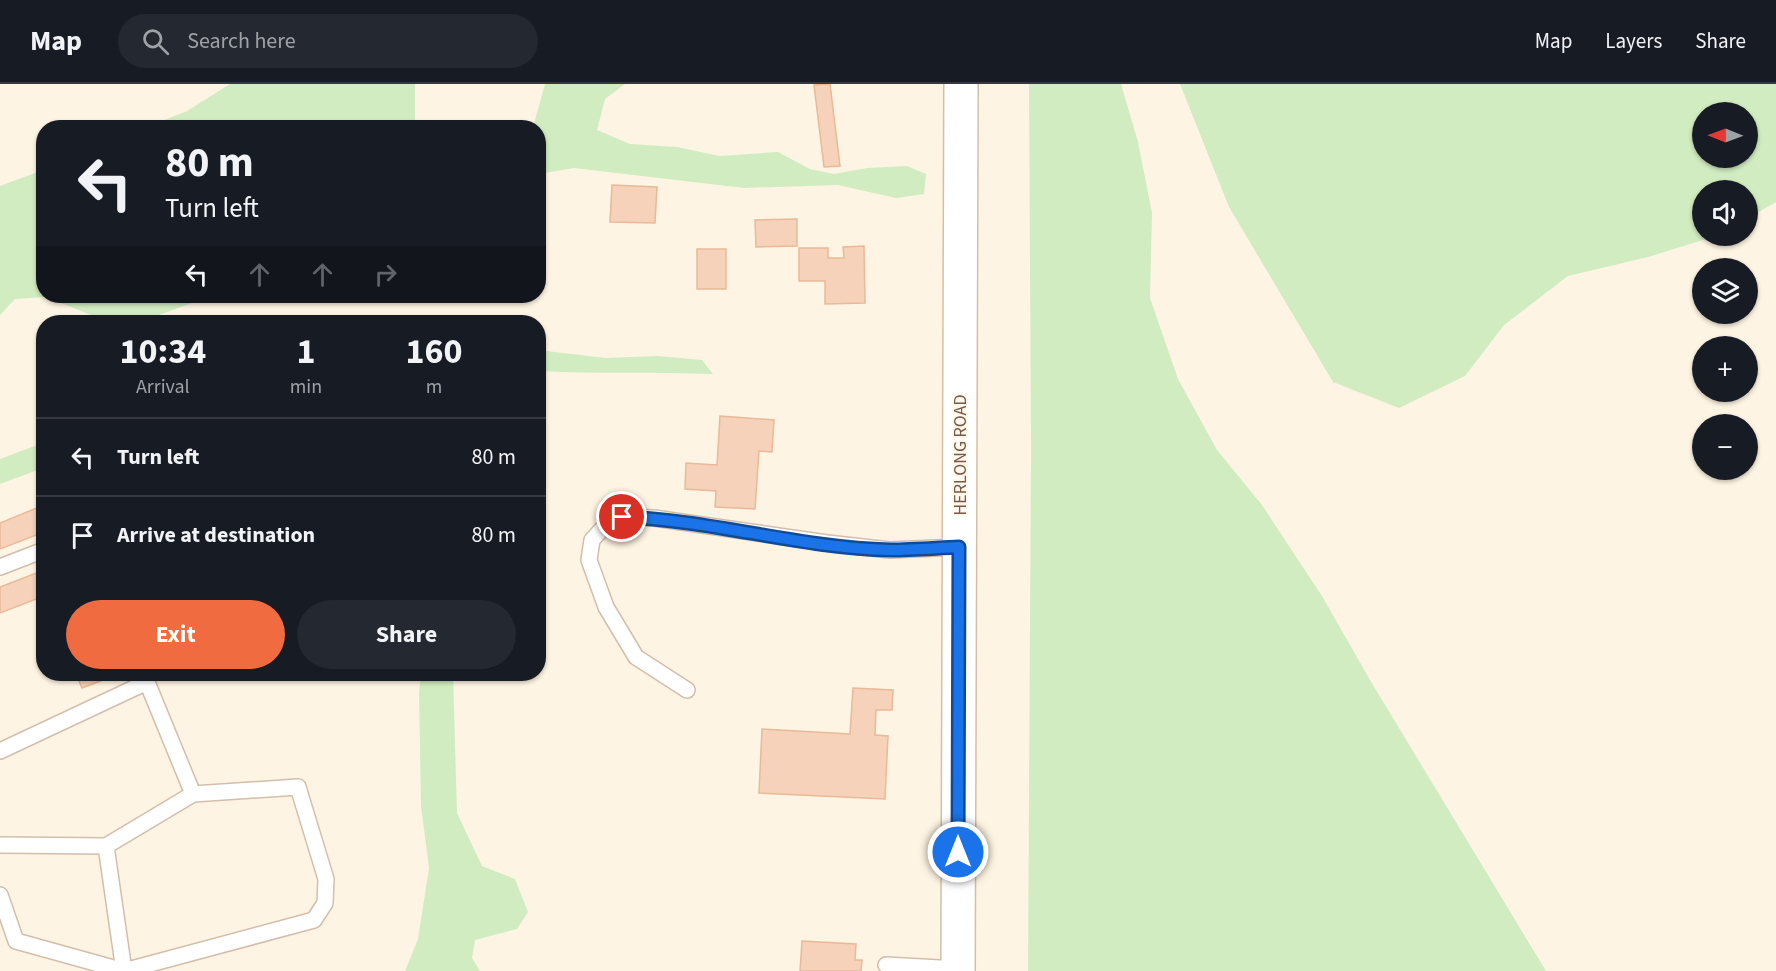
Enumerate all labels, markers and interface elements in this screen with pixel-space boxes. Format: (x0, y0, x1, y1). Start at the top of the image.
search box (118, 14, 538, 68)
text: Map (30, 21, 82, 61)
icon: search (139, 25, 172, 58)
text: Search here (187, 25, 296, 57)
text: Map (1535, 26, 1572, 56)
text: Layers (1605, 26, 1662, 56)
text: Share (1695, 26, 1746, 56)
north arrow (1692, 102, 1758, 168)
map controls (1692, 102, 1758, 480)
text: 80 m (165, 133, 254, 193)
icon: left (66, 144, 144, 222)
button: sound (1692, 180, 1758, 246)
text: Turn left (165, 189, 259, 228)
icon: left (180, 258, 213, 291)
icon: ahead (243, 258, 276, 291)
icon: ahead (306, 258, 339, 291)
icon: right (369, 258, 402, 291)
button: layers (1692, 258, 1758, 324)
text: 10:34 (119, 326, 206, 377)
text: 1 (296, 326, 315, 377)
text: 160 (406, 326, 463, 377)
button: + (1692, 336, 1758, 402)
text: Arrival (136, 373, 190, 401)
text: min (290, 373, 322, 401)
text: m (426, 373, 442, 401)
street label: HERLONG ROAD (948, 395, 973, 515)
button: − (1692, 414, 1758, 480)
icon: left (66, 441, 99, 474)
text: Turn left (117, 441, 199, 473)
text: 80 m (471, 441, 516, 473)
pin (596, 491, 647, 542)
icon: arrive (605, 500, 638, 533)
icon: arrive (66, 519, 99, 552)
text: Arrive at destination (117, 519, 315, 551)
text: 80 m (471, 519, 516, 551)
button: Exit (66, 600, 285, 669)
button: Share (297, 600, 516, 669)
position arrow (926, 820, 990, 884)

